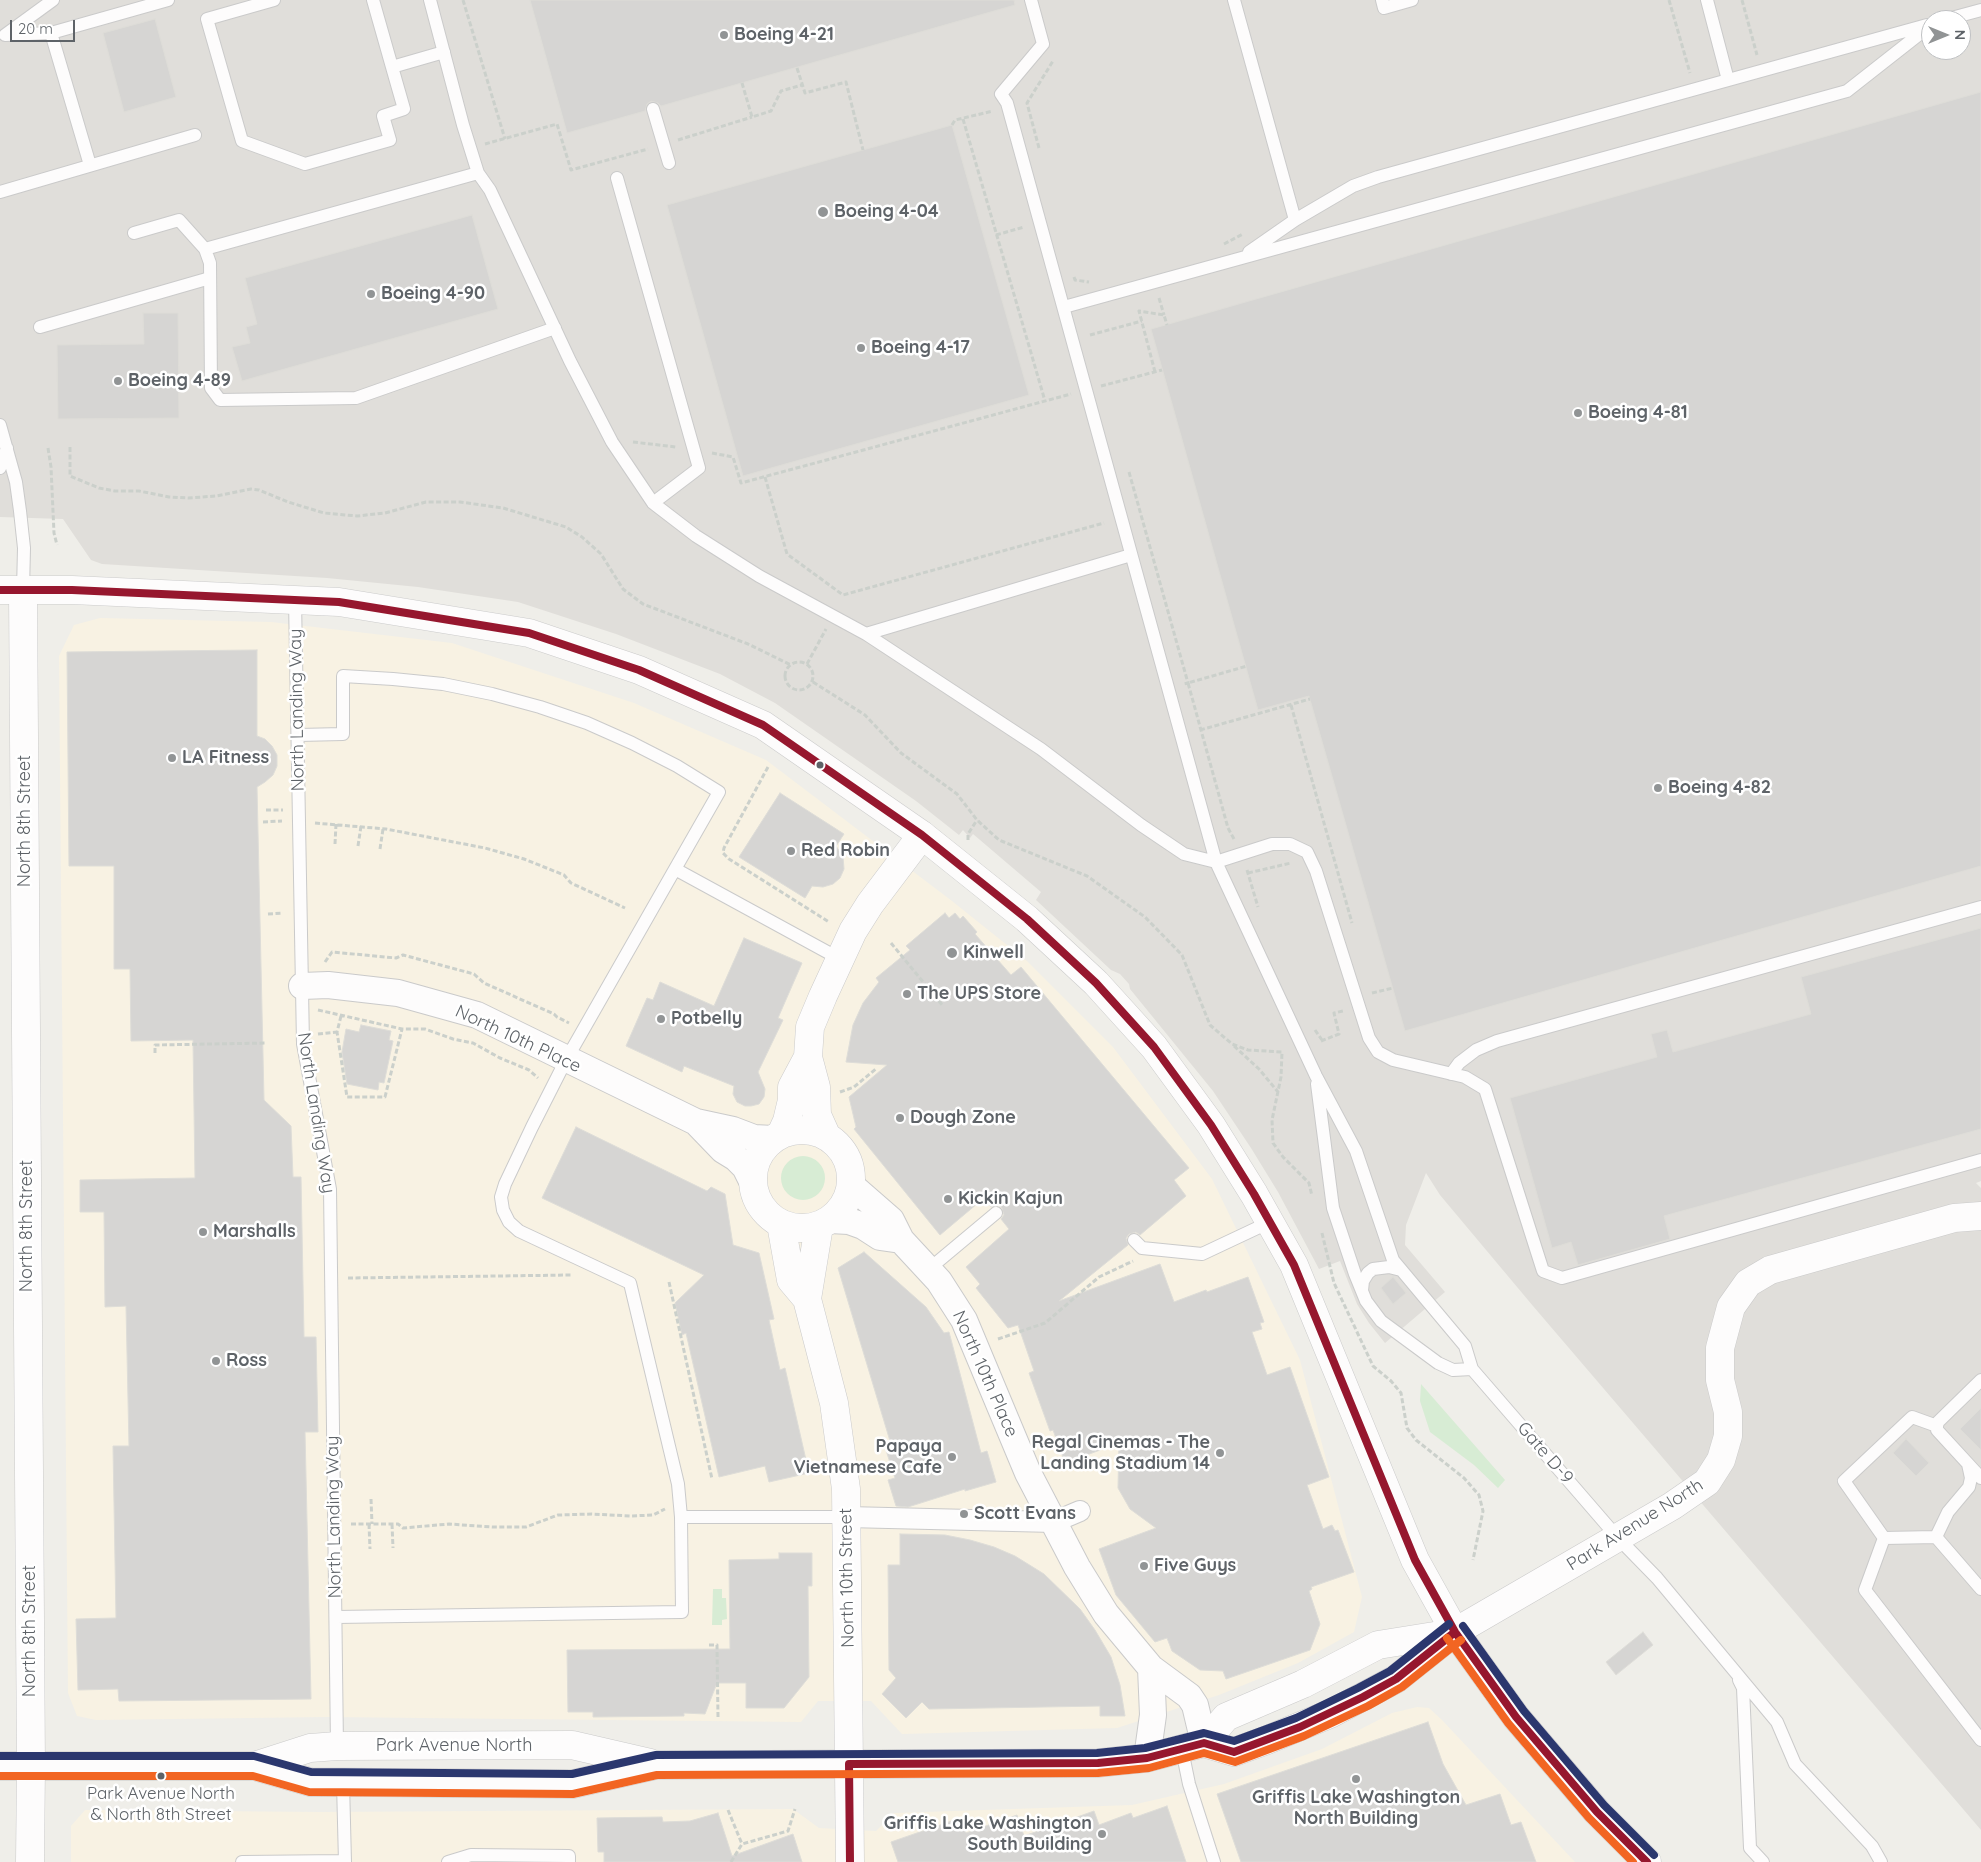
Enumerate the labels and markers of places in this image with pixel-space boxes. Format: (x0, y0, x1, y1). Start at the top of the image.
place label: Boeing 4-21 (734, 24, 834, 46)
marker: Boeing 4-21 (718, 29, 730, 41)
place label: Boeing 4-04 (834, 201, 938, 223)
marker: Boeing 4-04 (816, 205, 830, 219)
place label: Boeing 4-90 (381, 283, 485, 305)
marker: Boeing 4-90 (365, 288, 377, 300)
place label: Boeing 4-17 (871, 337, 970, 359)
marker: Boeing 4-17 (855, 342, 867, 354)
place label: Boeing 4-89 (128, 370, 231, 392)
marker: Boeing 4-89 (112, 375, 124, 387)
place label: Boeing 4-81 (1588, 402, 1688, 424)
marker: Boeing 4-81 (1572, 407, 1584, 419)
place label: LA Fitness (182, 747, 269, 769)
marker: LA Fitness (166, 752, 178, 764)
unlabelled marker (815, 760, 825, 770)
place label: Boeing 4-82 (1668, 777, 1771, 799)
marker: Boeing 4-82 (1652, 782, 1664, 794)
place label: Red Robin (801, 840, 890, 862)
marker: Red Robin (785, 845, 797, 857)
place label: Kinwell (963, 942, 1024, 964)
marker: Kinwell (945, 946, 959, 960)
place label: The UPS Store (917, 983, 1041, 1005)
marker: The UPS Store (901, 988, 913, 1000)
place label: Potbelly (671, 1008, 742, 1030)
marker: Potbelly (655, 1013, 667, 1025)
place label: Dough Zone (910, 1107, 1016, 1129)
marker: Dough Zone (894, 1112, 906, 1124)
place label: Kickin Kajun (958, 1188, 1063, 1210)
marker: Kickin Kajun (942, 1193, 954, 1205)
place label: Marshalls (213, 1221, 296, 1243)
marker: Marshalls (197, 1226, 209, 1238)
place label: Ross (226, 1350, 267, 1372)
marker: Ross (210, 1355, 222, 1367)
place label: Regal Cinemas - The Landing Stadium 14 (1031, 1432, 1210, 1475)
place label: Papaya Vietnamese Cafe (793, 1436, 942, 1478)
marker: Regal Cinemas - The Landing Stadium 14 (1214, 1447, 1226, 1459)
marker: Papaya Vietnamese Cafe (946, 1451, 958, 1463)
place label: Scott Evans (974, 1503, 1076, 1525)
marker: Scott Evans (958, 1508, 970, 1520)
place label: Five Guys (1154, 1555, 1236, 1577)
marker: Five Guys (1138, 1560, 1150, 1572)
marker: Park Avenue North & North 8th Street (156, 1771, 166, 1781)
marker: Griffis Lake Washington North Building (1350, 1773, 1362, 1785)
place label: Park Avenue North & North 8th Street (87, 1784, 235, 1824)
place label: Griffis Lake Washington North Building (1252, 1787, 1460, 1830)
place label: Griffis Lake Washington South Building (884, 1813, 1092, 1856)
marker: Griffis Lake Washington South Building (1096, 1828, 1108, 1840)

